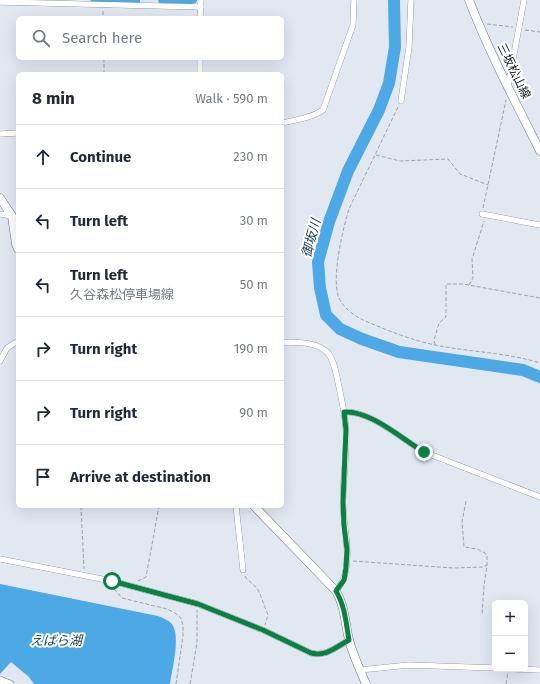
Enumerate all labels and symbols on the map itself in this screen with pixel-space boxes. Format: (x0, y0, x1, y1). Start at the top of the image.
street label: 三坂松山線 (495, 41, 533, 101)
water label: 御坂川 (299, 215, 324, 259)
route end (415, 443, 433, 461)
route start (103, 572, 121, 590)
water label: えばら湖 (30, 633, 84, 648)

